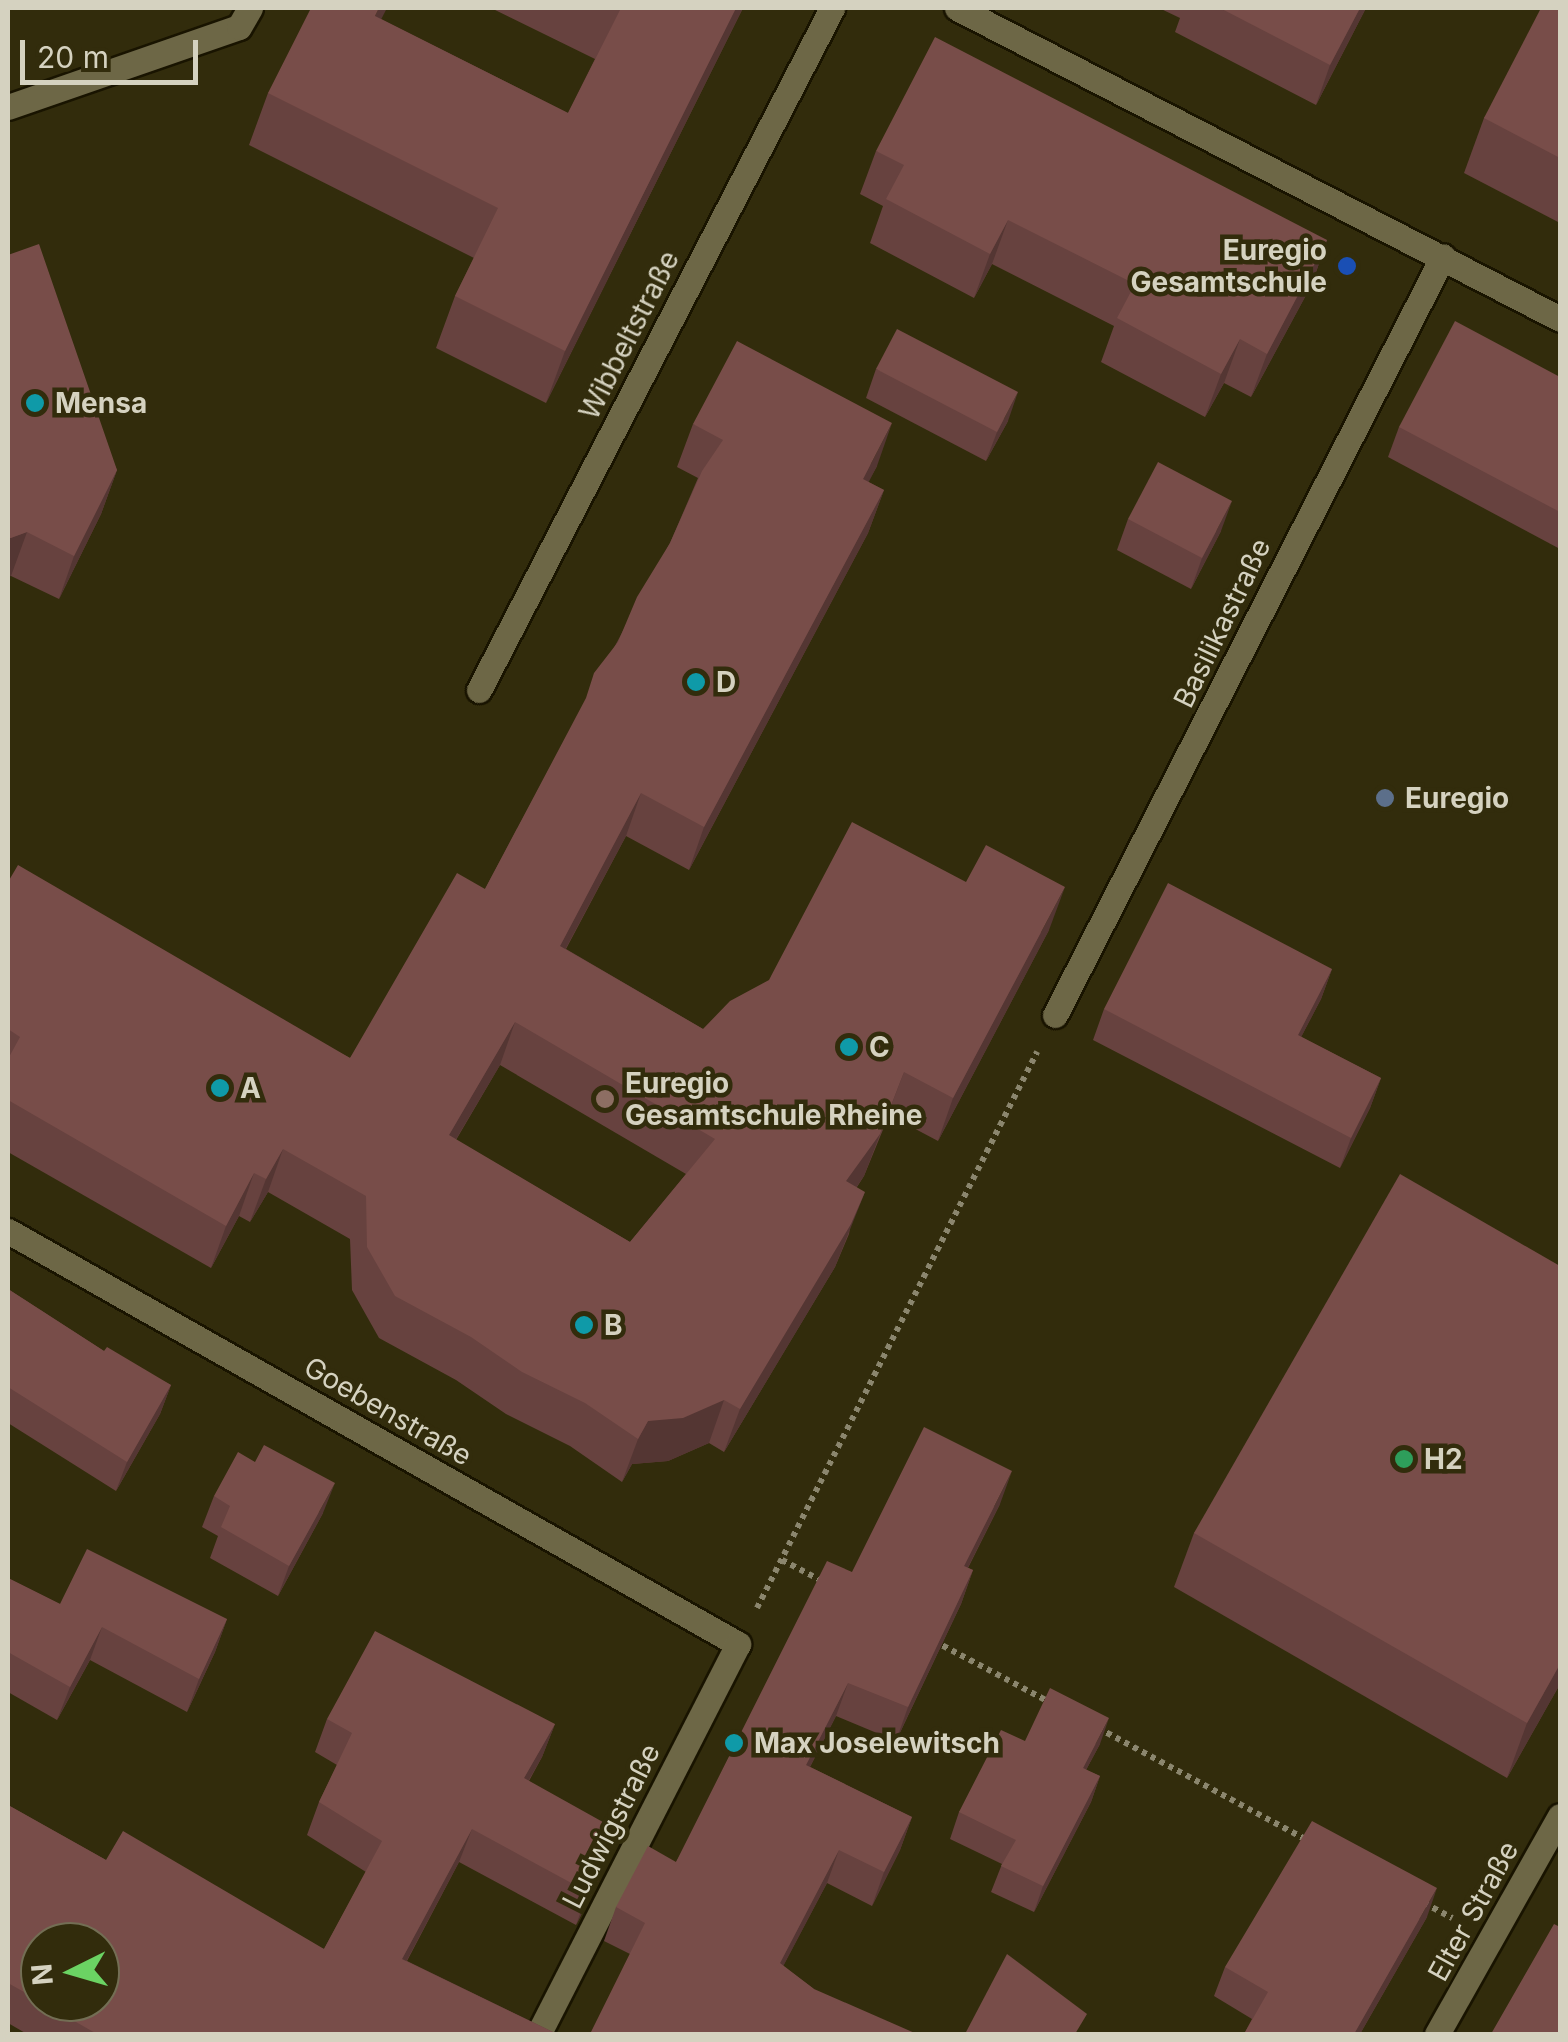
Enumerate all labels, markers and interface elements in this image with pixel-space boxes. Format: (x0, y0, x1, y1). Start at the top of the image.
scale bar (25, 20, 202, 82)
text: 20 m (37, 39, 109, 75)
place label: Euregio Gesamtschule (1130, 233, 1327, 299)
street label: Wibbeltstraße (572, 245, 686, 425)
marker: Euregio Gesamtschule (1336, 255, 1358, 277)
place label: Mensa (55, 386, 147, 420)
marker: Mensa (24, 392, 46, 414)
street label: Basilikastraße (1167, 533, 1277, 713)
place label: D (716, 665, 736, 699)
marker: D (685, 671, 707, 693)
place label: Euregio (1405, 781, 1509, 815)
marker: Euregio (1374, 787, 1396, 809)
place label: C (869, 1030, 890, 1064)
marker: C (838, 1036, 860, 1058)
place label: Euregio Gesamtschule Rheine (625, 1066, 922, 1132)
place label: A (240, 1071, 261, 1105)
marker: A (209, 1077, 231, 1099)
marker: Euregio Gesamtschule Rheine (594, 1088, 616, 1110)
place label: B (604, 1308, 623, 1342)
marker: B (573, 1314, 595, 1336)
street label: Goebenstraße (298, 1350, 478, 1472)
place label: H2 (1424, 1442, 1463, 1476)
marker: H2 (1393, 1448, 1415, 1470)
place label: Max Joselewitsch (754, 1726, 1000, 1760)
marker: Max Joselewitsch (723, 1732, 745, 1754)
street label: Ludwigstraße (555, 1738, 667, 1914)
street label: Elter Straße (1421, 1835, 1525, 1987)
north arrow (20, 1922, 120, 2022)
text: N (24, 1962, 60, 1987)

